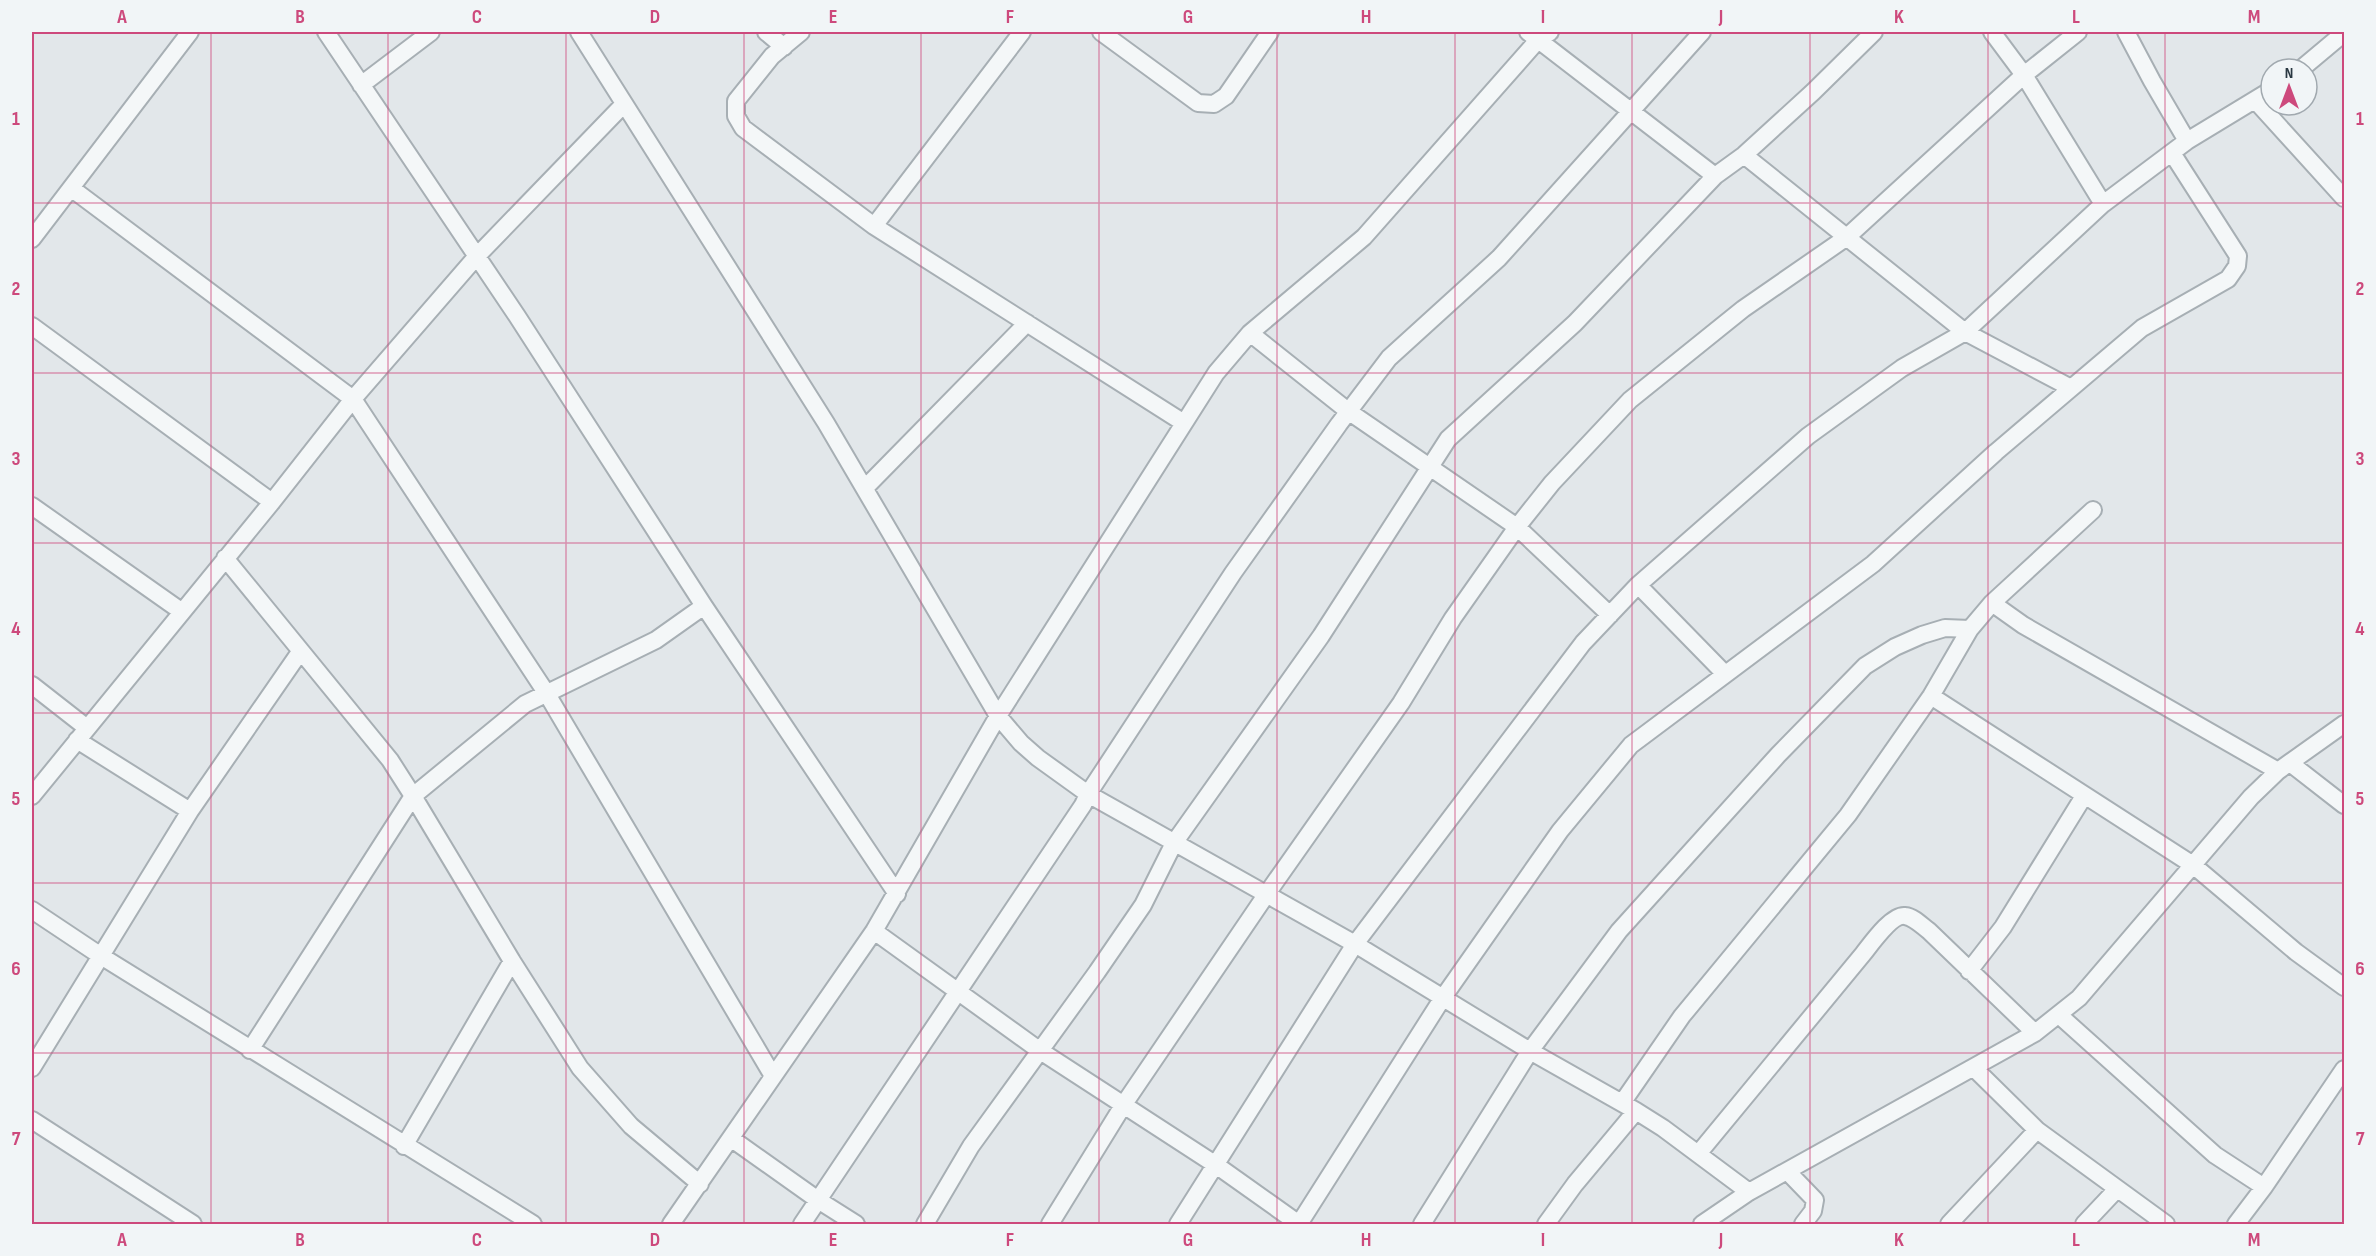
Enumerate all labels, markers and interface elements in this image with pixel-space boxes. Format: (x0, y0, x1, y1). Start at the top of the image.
text: A (116, 5, 127, 29)
text: B (295, 5, 305, 29)
text: C (472, 5, 482, 29)
text: D (650, 5, 660, 29)
text: E (829, 5, 837, 29)
text: F (1006, 5, 1014, 29)
text: G (1183, 5, 1193, 29)
text: H (1361, 5, 1371, 29)
text: I (1541, 5, 1545, 29)
text: J (1718, 5, 1723, 29)
text: K (1894, 5, 1904, 29)
text: L (2072, 5, 2080, 29)
text: M (2248, 5, 2260, 29)
north arrow (2259, 57, 2319, 117)
text: N (2285, 64, 2293, 83)
text: 1 (12, 107, 20, 131)
text: 1 (2356, 107, 2364, 131)
text: 2 (12, 277, 20, 301)
text: 2 (2356, 277, 2364, 301)
text: 3 (12, 447, 21, 471)
text: 3 (2356, 447, 2365, 471)
text: 4 (11, 617, 21, 641)
text: 4 (2355, 617, 2365, 641)
text: 5 (12, 787, 21, 811)
text: 5 (2356, 787, 2365, 811)
text: 6 (11, 957, 21, 981)
text: 6 (2355, 957, 2365, 981)
text: 7 (12, 1127, 21, 1151)
text: 7 (2356, 1127, 2365, 1151)
text: A (116, 1228, 127, 1252)
text: B (295, 1228, 305, 1252)
text: C (472, 1228, 482, 1252)
text: D (650, 1228, 660, 1252)
text: E (829, 1228, 837, 1252)
text: F (1006, 1228, 1014, 1252)
text: G (1183, 1228, 1193, 1252)
text: H (1361, 1228, 1371, 1252)
text: I (1541, 1228, 1545, 1252)
text: J (1718, 1228, 1723, 1252)
text: K (1894, 1228, 1904, 1252)
text: L (2072, 1228, 2080, 1252)
text: M (2248, 1228, 2260, 1252)

